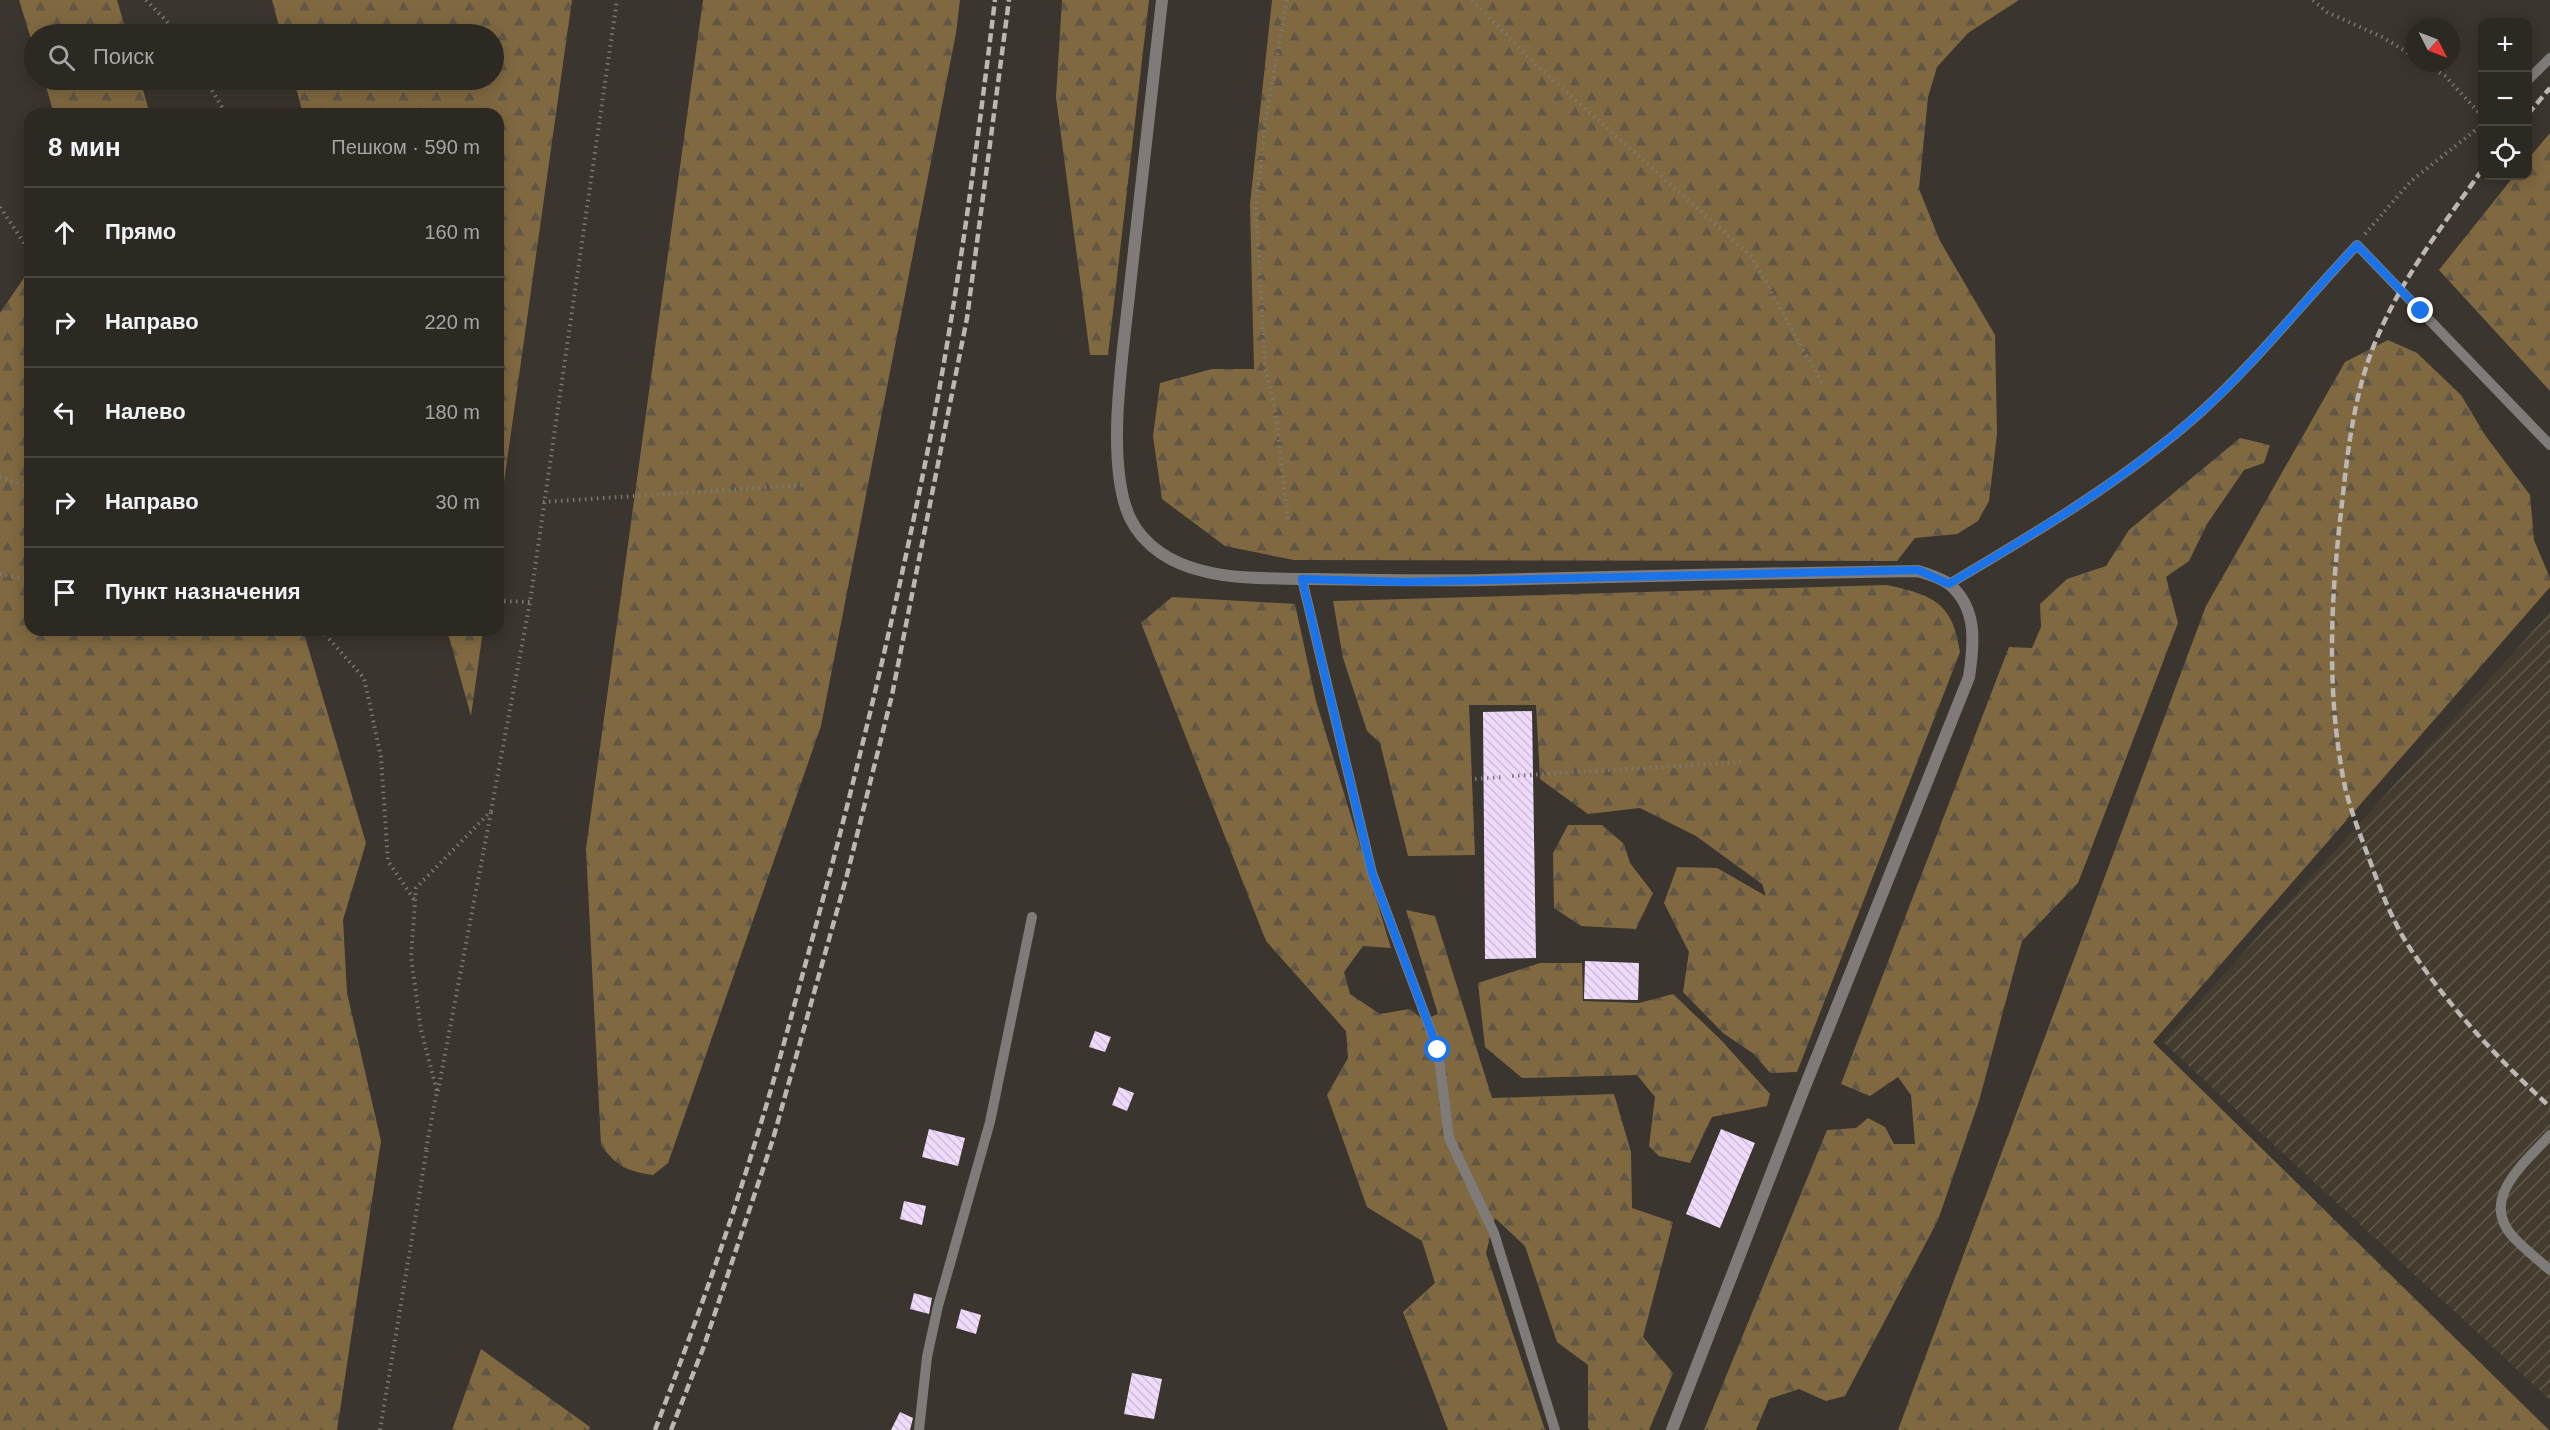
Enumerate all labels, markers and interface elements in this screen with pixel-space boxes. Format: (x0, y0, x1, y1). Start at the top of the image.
north arrow (2406, 18, 2460, 72)
map controls (2478, 18, 2532, 180)
button: + (2478, 18, 2532, 72)
search box (24, 24, 504, 90)
icon: search (45, 41, 78, 74)
text: Поиск (93, 44, 154, 69)
button: − (2478, 72, 2532, 126)
button: locate (2478, 126, 2532, 180)
text: 8 мин (48, 132, 121, 162)
text: Пешком · 590 m (331, 136, 480, 158)
icon: ahead (48, 216, 81, 249)
text: Прямо (105, 219, 176, 244)
text: 160 m (424, 221, 480, 243)
route end (2407, 297, 2433, 323)
icon: right (48, 306, 81, 339)
text: Направо (105, 309, 199, 334)
text: 220 m (424, 311, 480, 333)
icon: left (48, 396, 81, 429)
text: Налево (105, 399, 186, 424)
text: 180 m (424, 401, 480, 423)
icon: right (48, 486, 81, 519)
text: Направо (105, 489, 199, 514)
text: 30 m (436, 491, 480, 513)
icon: arrive (48, 576, 81, 609)
text: Пункт назначения (105, 579, 301, 604)
route start (1424, 1036, 1450, 1062)

